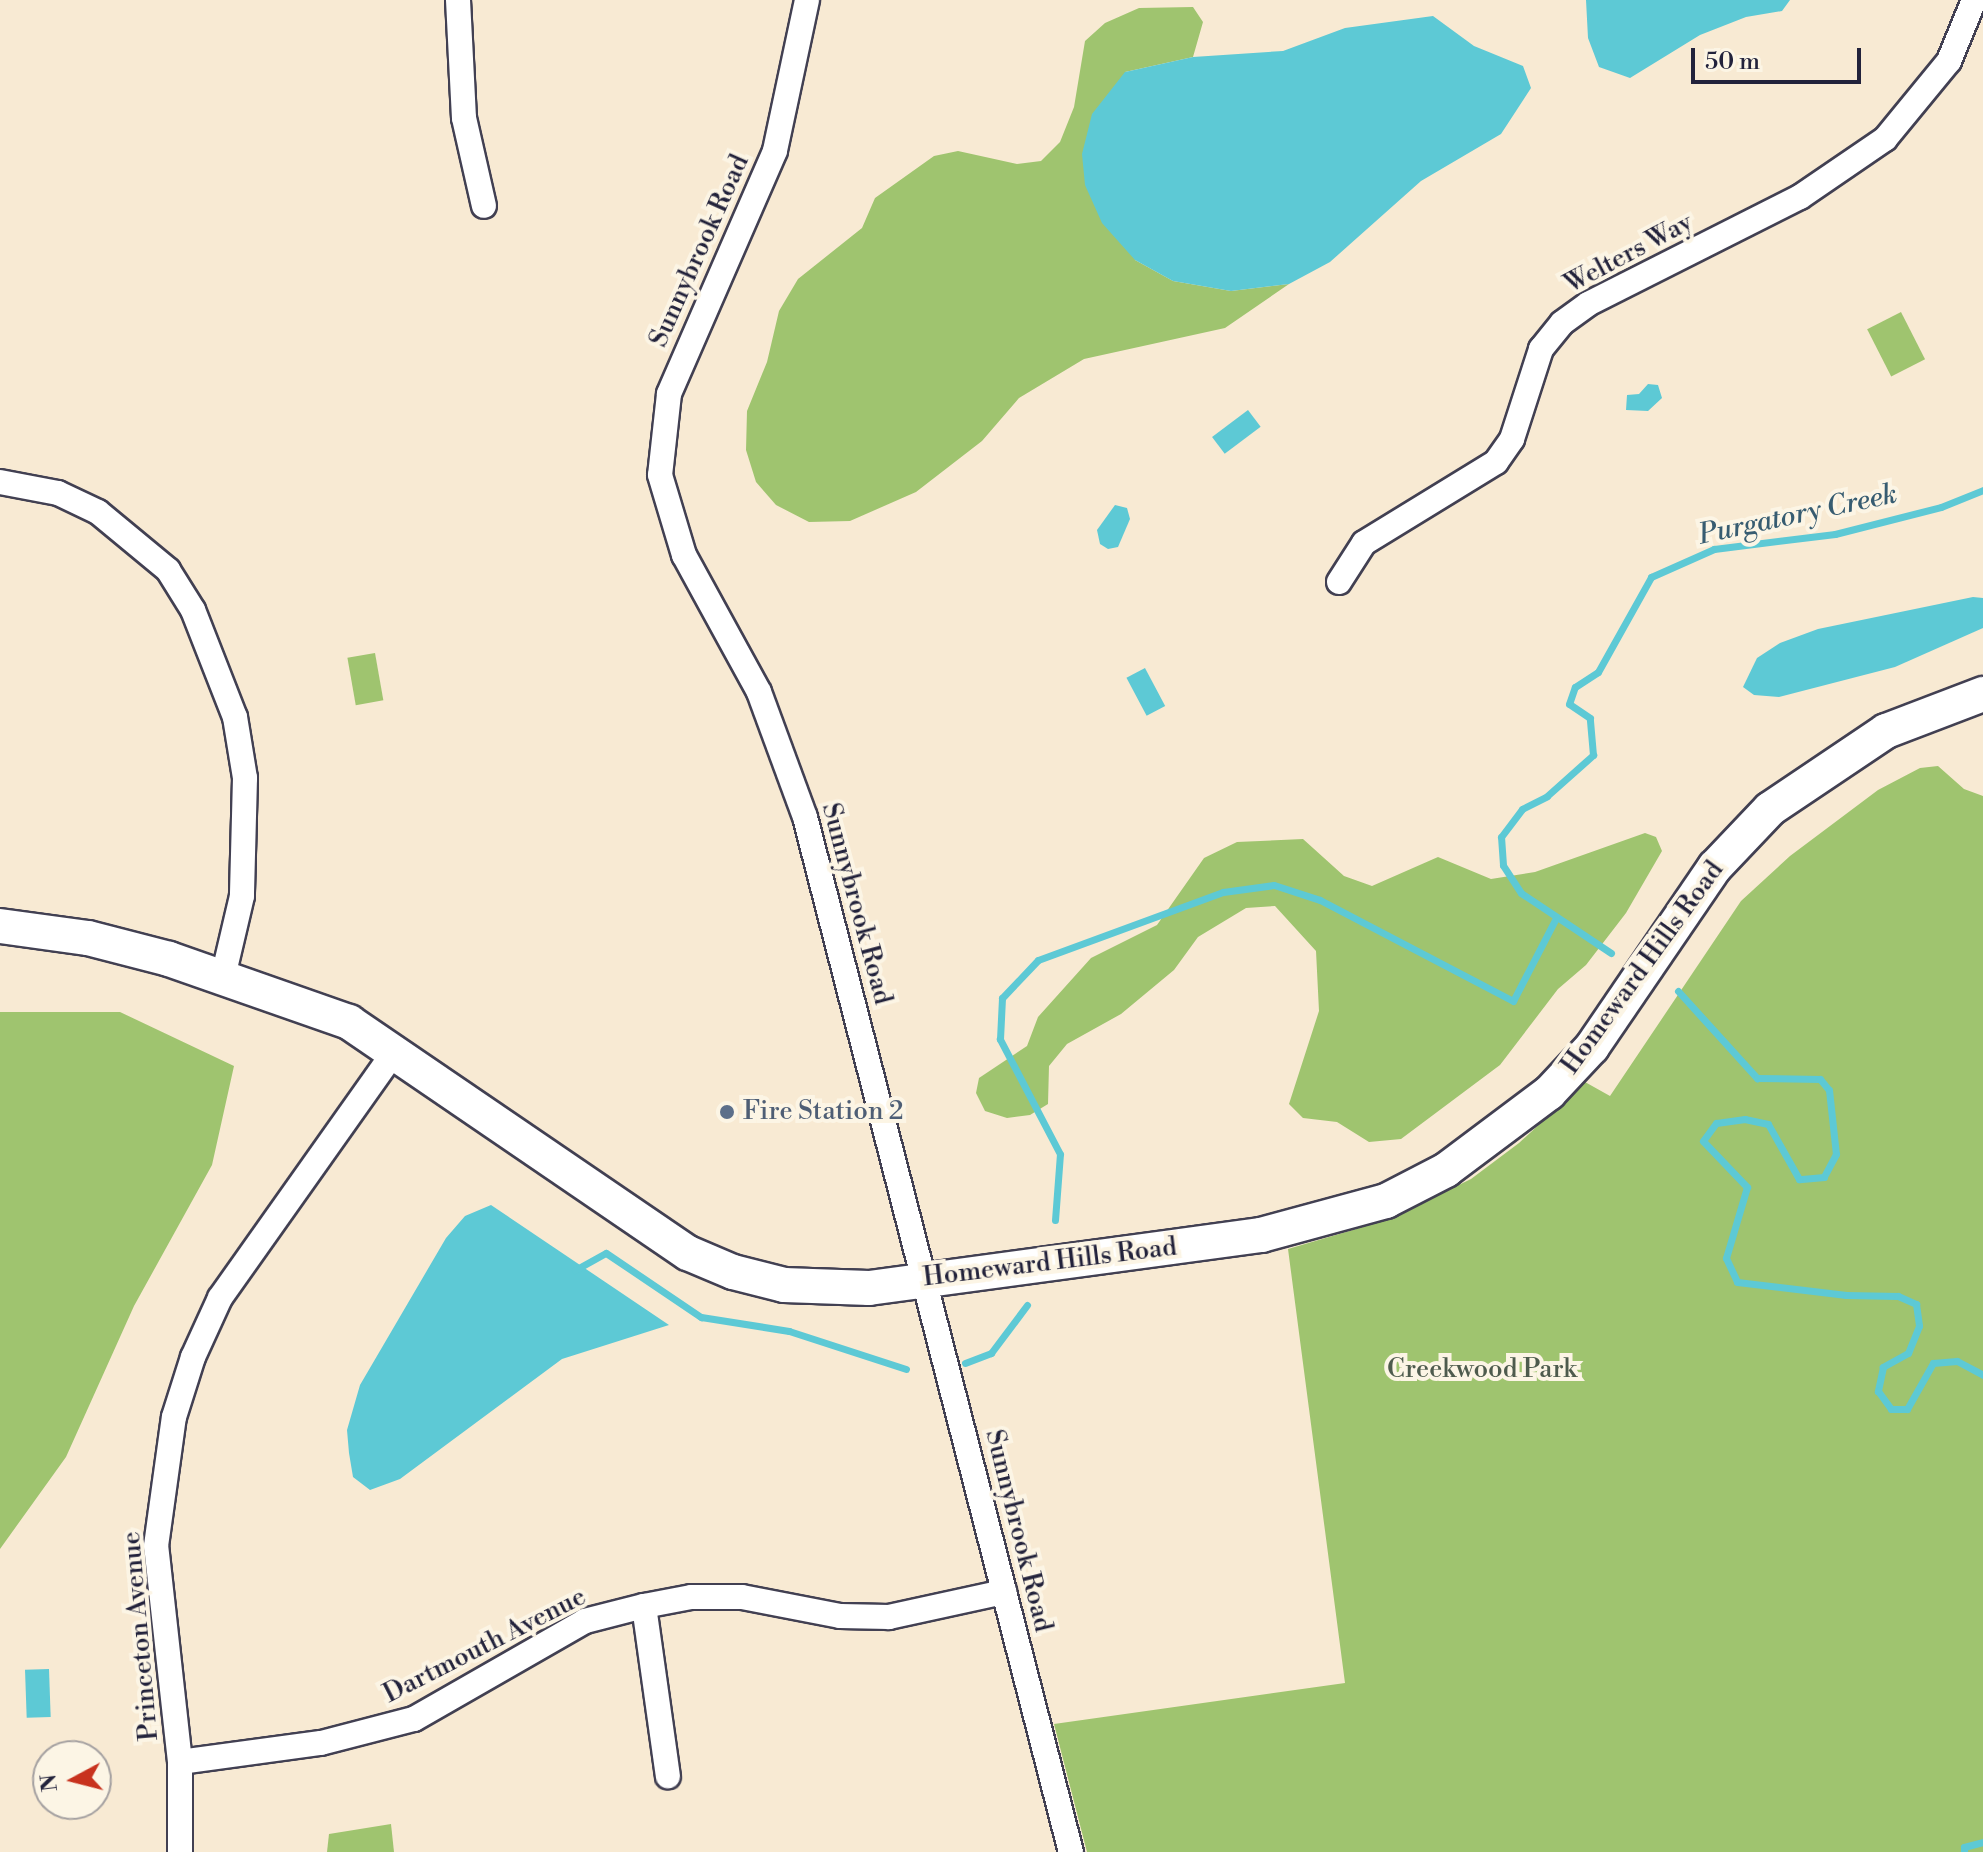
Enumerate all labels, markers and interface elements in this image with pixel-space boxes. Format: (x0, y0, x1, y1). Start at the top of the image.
scale bar (1695, 32, 1865, 82)
text: 50 m (1705, 47, 1760, 77)
street label: Sunnybrook Road (644, 150, 756, 352)
street label: Welters Way (1560, 207, 1698, 301)
water label: Purgatory Creek (1696, 478, 1900, 552)
street label: Sunnybrook Road (814, 800, 898, 1008)
street label: Homeward Hills Road (1555, 855, 1731, 1081)
place label: Fire Station 2 (743, 1096, 904, 1128)
marker: Fire Station 2 (718, 1103, 736, 1121)
street label: Homeward Hills Road (921, 1232, 1179, 1294)
park label: Creekwood Park (1387, 1354, 1577, 1386)
street label: Sunnybrook Road (978, 1427, 1058, 1635)
street label: Princeton Avenue (116, 1530, 166, 1742)
street label: Dartmouth Avenue (379, 1582, 591, 1710)
north arrow (32, 1740, 112, 1820)
text: N (35, 1772, 64, 1793)

